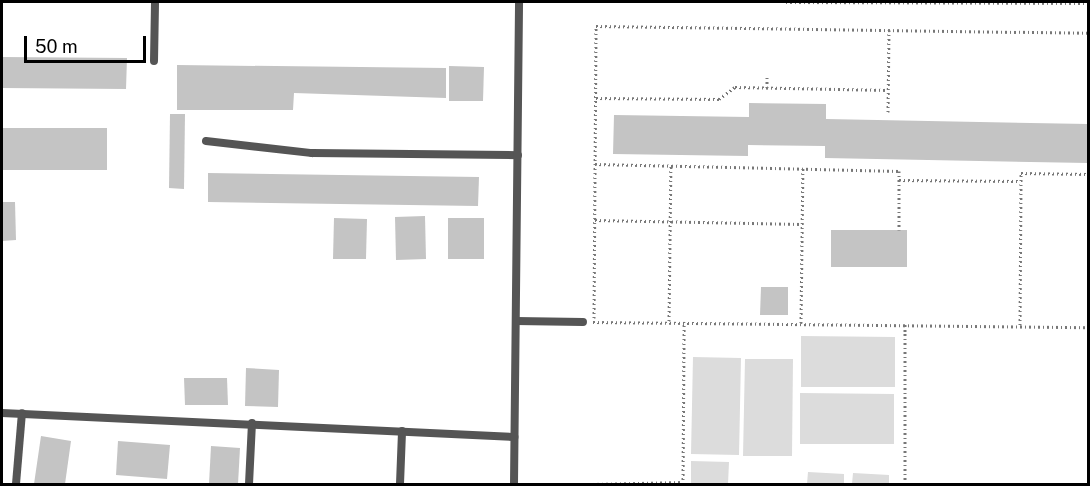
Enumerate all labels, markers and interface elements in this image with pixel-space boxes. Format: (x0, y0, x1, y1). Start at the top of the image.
scale bar (27, 24, 148, 62)
text: 50 m (35, 36, 78, 57)

